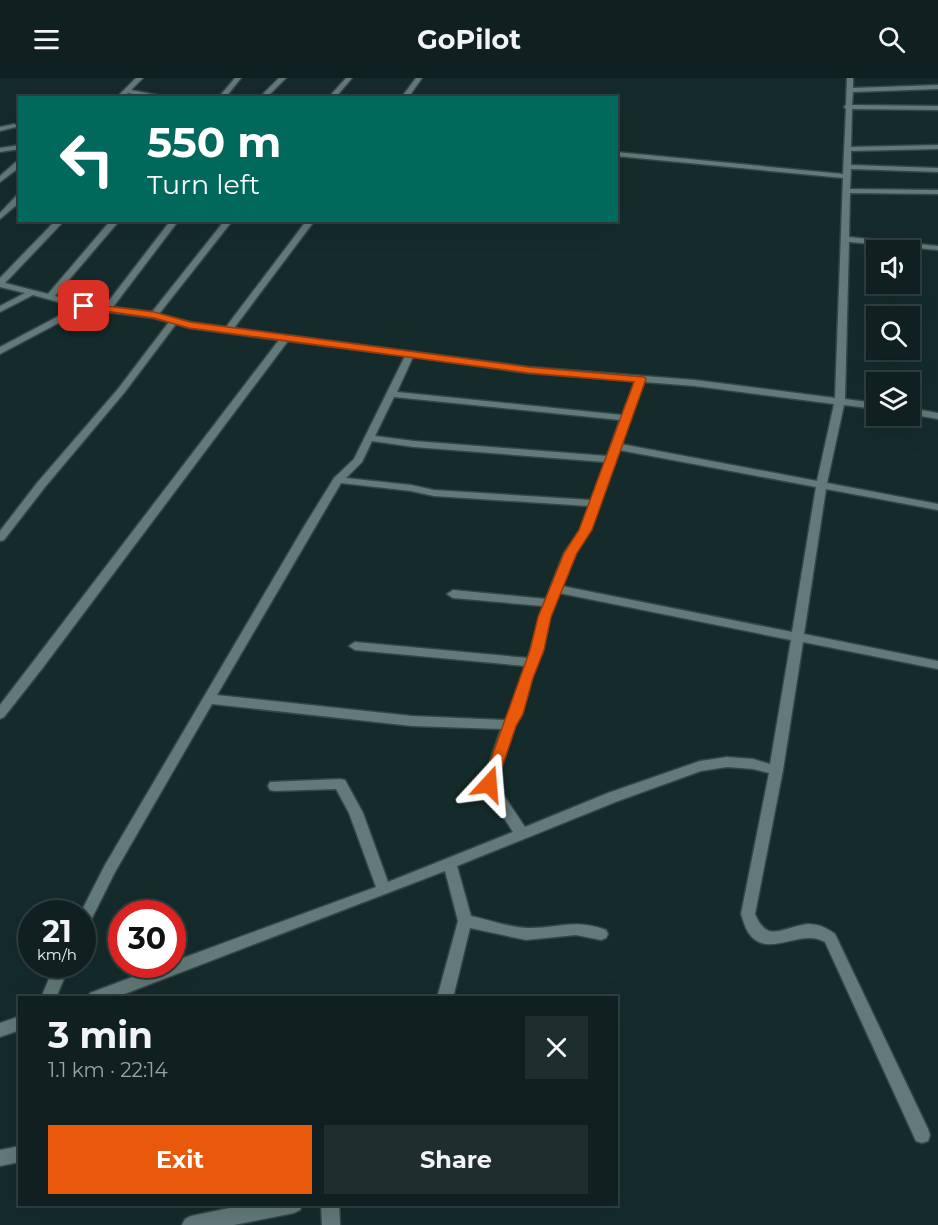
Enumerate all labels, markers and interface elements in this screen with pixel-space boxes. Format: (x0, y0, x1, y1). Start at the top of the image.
icon: menu (30, 23, 63, 56)
text: GoPilot (417, 23, 521, 56)
icon: search (875, 23, 908, 56)
text: 550 m (147, 116, 281, 168)
icon: left (48, 120, 126, 198)
text: Turn left (147, 168, 260, 201)
map controls (866, 240, 920, 426)
button: sound (866, 240, 920, 294)
pin (58, 280, 109, 331)
icon: arrive (67, 289, 100, 322)
button: search (866, 306, 920, 360)
button: layers (866, 372, 920, 426)
position arrow (457, 752, 521, 816)
speed limit sign: 30 (108, 900, 186, 978)
text: 21 (42, 913, 72, 950)
text: km/h (37, 945, 77, 964)
text: 3 min (48, 1013, 153, 1057)
button: close (525, 1016, 588, 1079)
text: 1.1 km · 22:14 (48, 1058, 168, 1082)
button: Exit (48, 1125, 312, 1194)
button: Share (324, 1125, 588, 1194)

